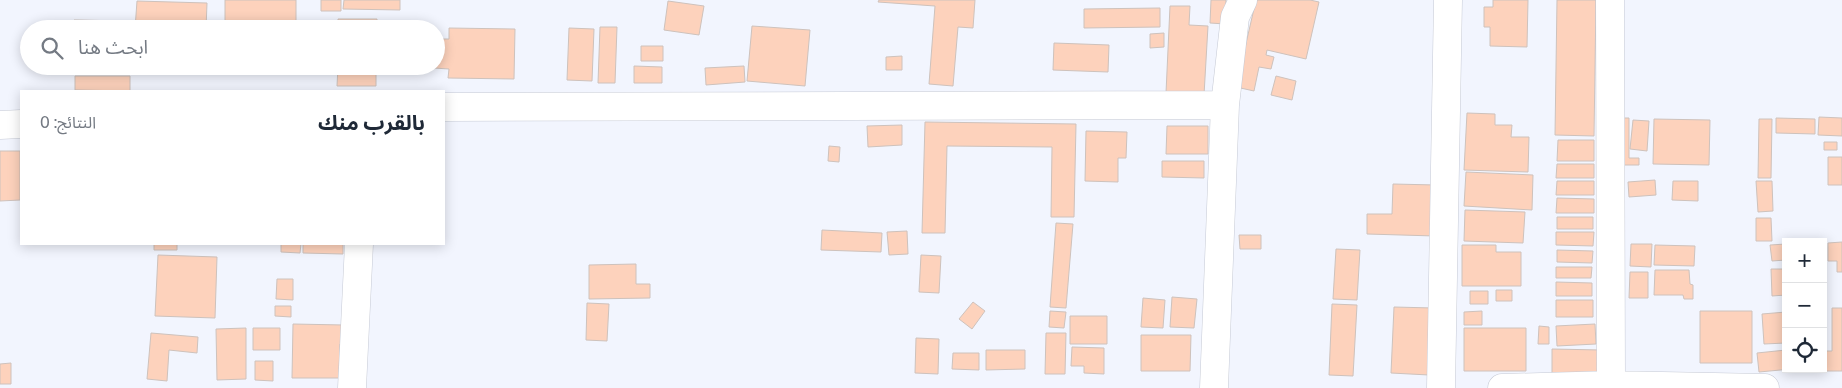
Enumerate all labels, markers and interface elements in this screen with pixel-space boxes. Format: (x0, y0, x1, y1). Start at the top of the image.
search box (20, 20, 445, 75)
icon: search (38, 34, 66, 62)
text: ابحث هنا (78, 36, 148, 58)
text: بالقرب منك (318, 110, 425, 135)
text: النتائج: 0 (40, 113, 96, 132)
map controls (1782, 238, 1827, 373)
button: + (1782, 238, 1827, 283)
button: − (1782, 283, 1827, 328)
button: locate (1782, 328, 1827, 373)

